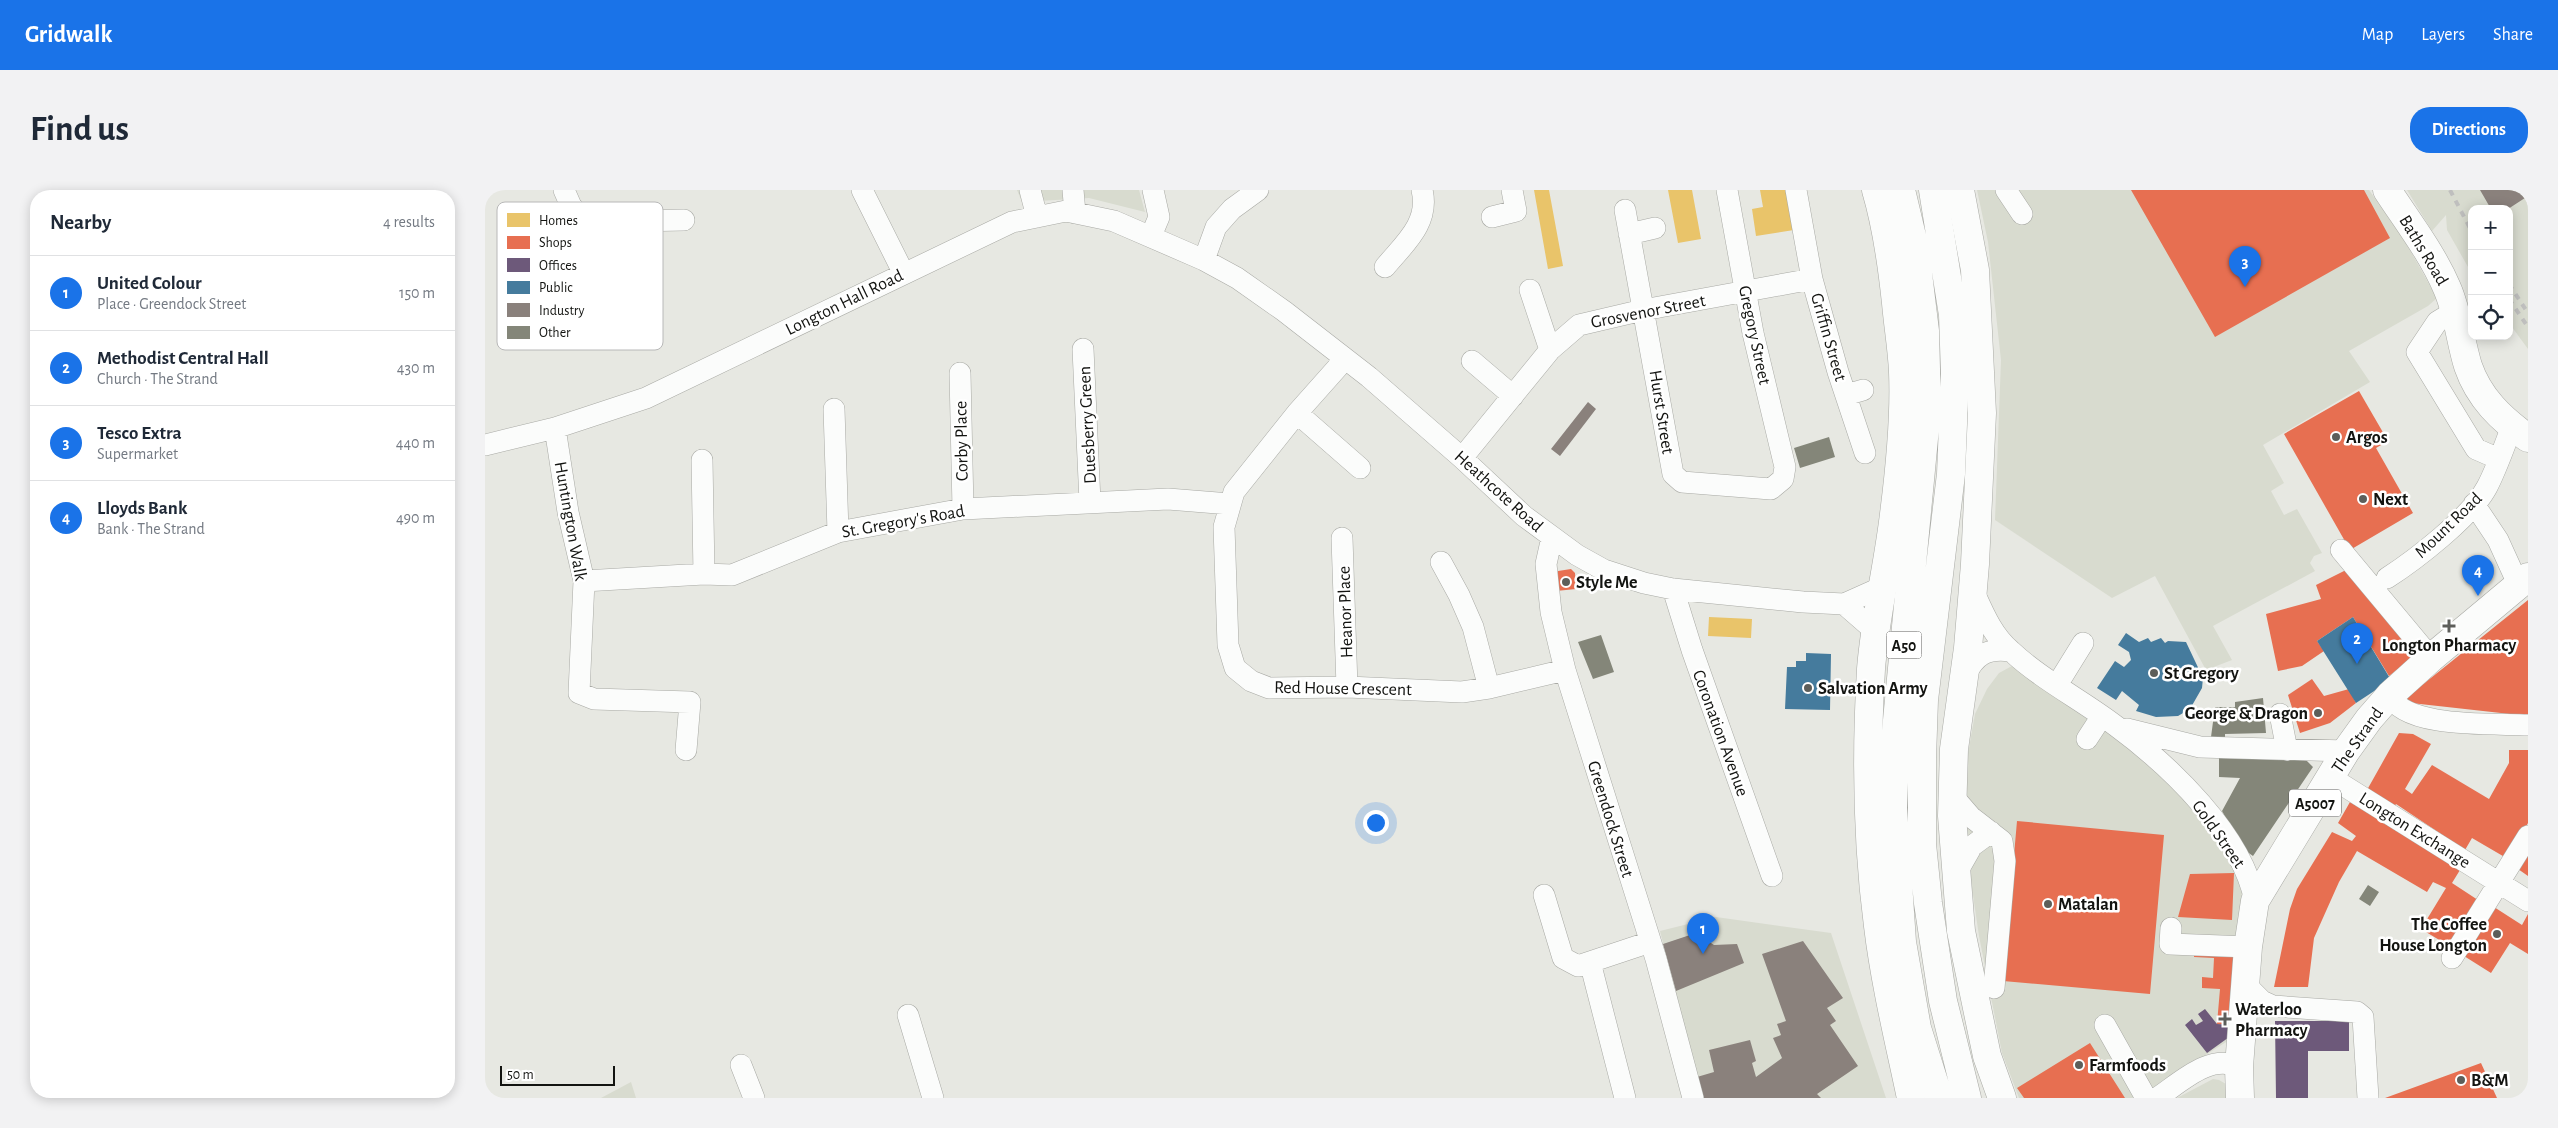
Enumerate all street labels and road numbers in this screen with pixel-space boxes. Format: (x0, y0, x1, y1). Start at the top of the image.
street label: Baths Road (2395, 212, 2451, 289)
street label: Longton Hall Road (783, 267, 906, 339)
street label: Gregory Street (1735, 284, 1773, 387)
street label: Griffin Street (1807, 291, 1849, 384)
street label: Grosvenor Street (1589, 292, 1707, 332)
street label: Duesberry Green (1076, 366, 1100, 484)
street label: Hurst Street (1645, 369, 1677, 456)
street label: Corby Place (952, 401, 972, 481)
street label: Heathcote Road (1451, 448, 1546, 536)
street label: Huntington Walk (551, 460, 590, 583)
street label: Mount Road (2412, 490, 2486, 562)
street label: St. Gregory's Road (840, 502, 966, 542)
street label: Heanor Place (1335, 565, 1357, 658)
road number: A50 (1887, 632, 1921, 658)
street label: Coronation Avenue (1689, 668, 1751, 799)
street label: Red House Crescent (1274, 679, 1412, 699)
street label: The Strand (2329, 704, 2387, 777)
street label: Greendock Street (1584, 759, 1636, 880)
street label: Longton Exchange (2356, 789, 2473, 872)
road number: A5007 (2289, 790, 2341, 816)
street label: Gold Street (2188, 797, 2248, 872)

